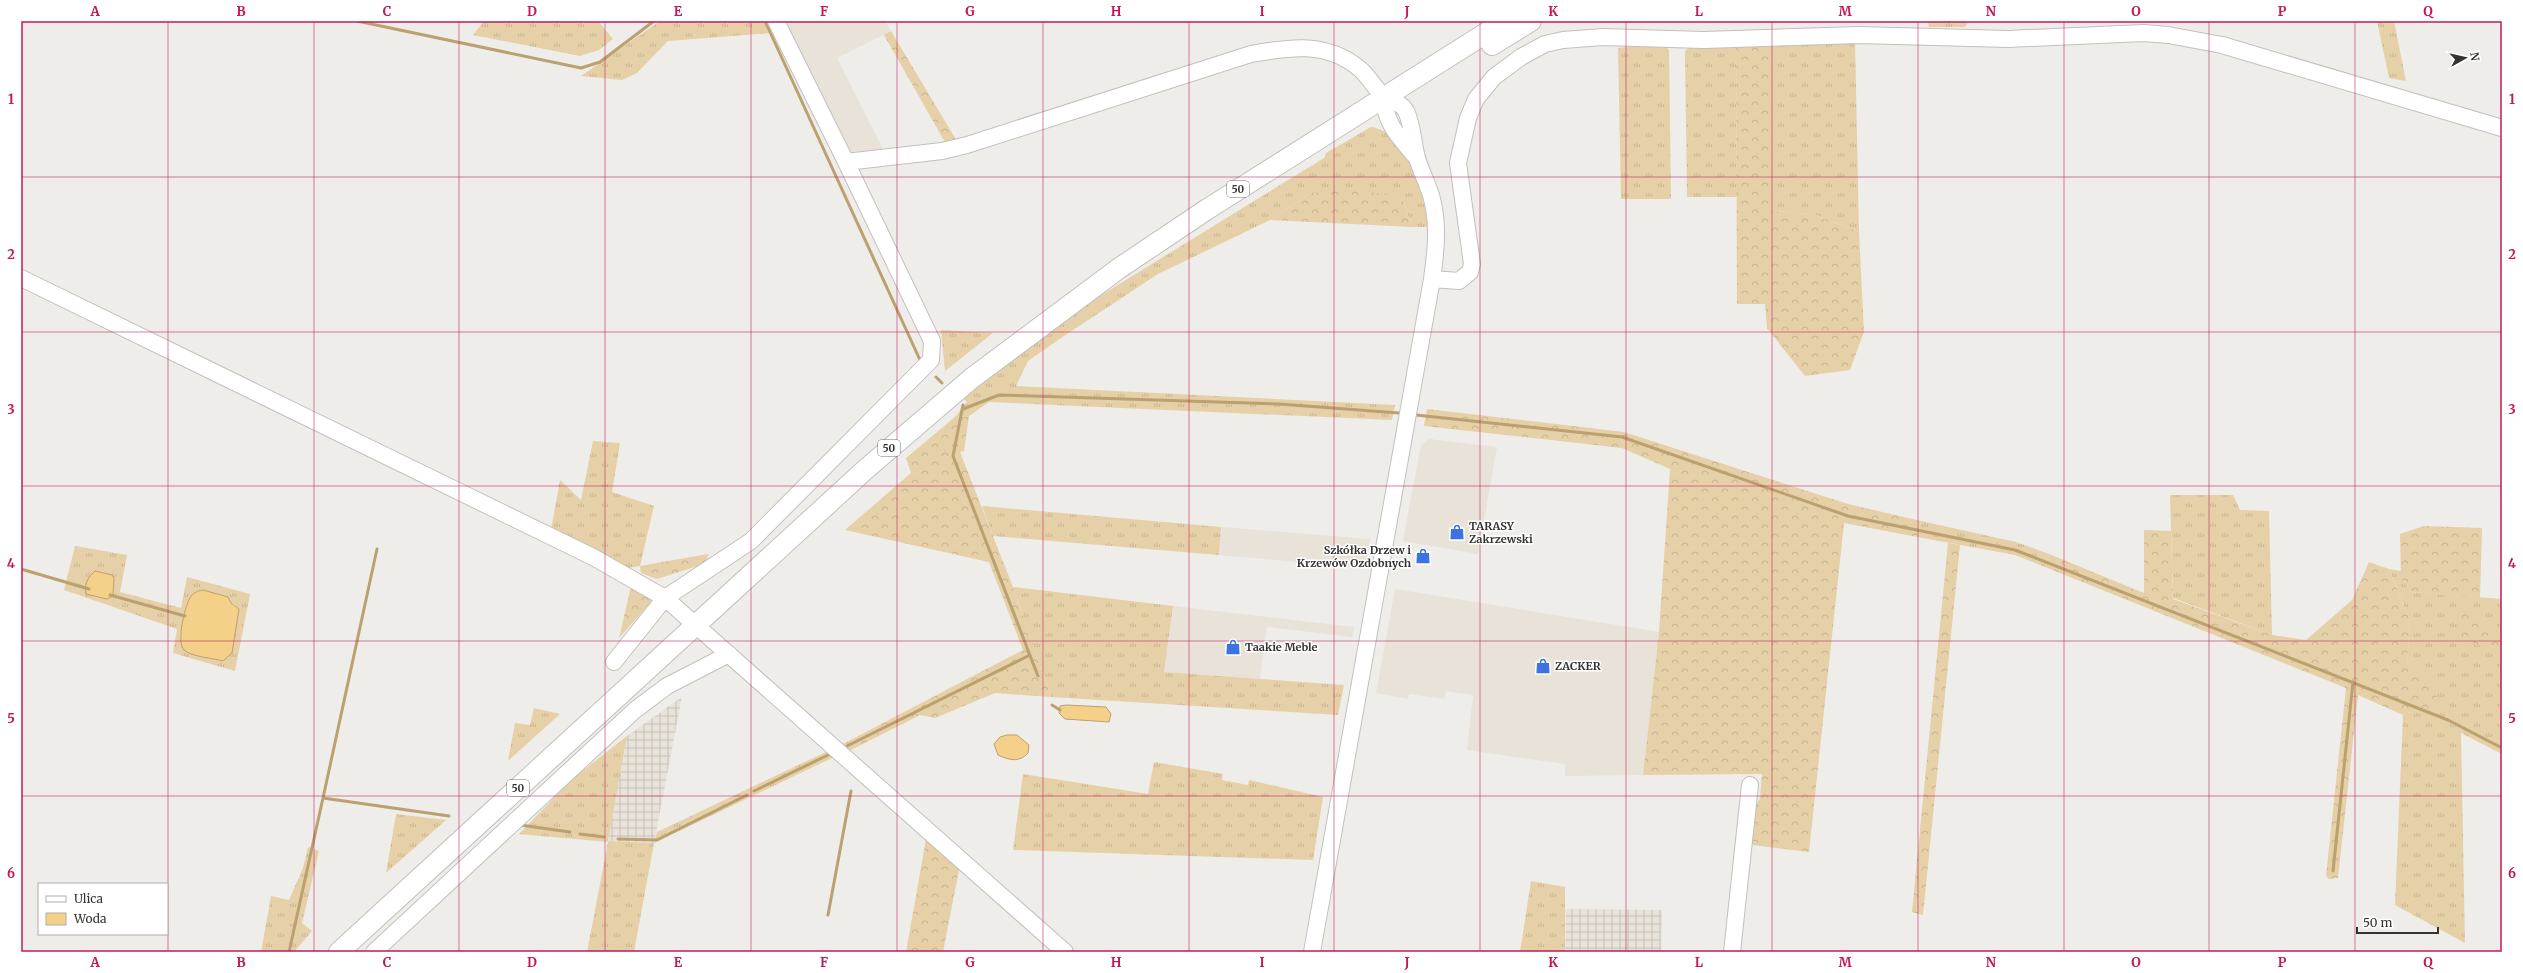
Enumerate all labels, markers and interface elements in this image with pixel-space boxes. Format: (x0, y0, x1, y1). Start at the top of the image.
text: A (89, 3, 100, 20)
text: B (236, 3, 246, 20)
text: C (383, 3, 392, 20)
text: D (527, 3, 537, 20)
text: E (674, 3, 683, 20)
text: F (820, 3, 828, 20)
text: G (965, 3, 975, 20)
text: H (1111, 3, 1122, 20)
text: I (1259, 3, 1265, 20)
text: J (1403, 3, 1410, 20)
text: K (1548, 3, 1558, 20)
text: L (1695, 3, 1704, 20)
text: M (1838, 3, 1852, 20)
text: N (1986, 3, 1997, 20)
text: O (2131, 3, 2141, 20)
text: P (2278, 3, 2287, 20)
text: Q (2423, 3, 2434, 20)
north arrow (2445, 38, 2485, 78)
text: N (2467, 51, 2482, 62)
text: 1 (8, 91, 14, 108)
text: 1 (2509, 91, 2515, 108)
road number: 50 (1227, 181, 1249, 197)
text: 2 (7, 246, 15, 263)
text: 2 (2508, 246, 2516, 263)
text: 3 (7, 401, 15, 418)
text: 3 (2508, 401, 2516, 418)
road number: 50 (878, 440, 900, 456)
place label: TARASY Zakrzewski (1469, 519, 1533, 546)
shop icon: TARASY Zakrzewski (1448, 523, 1466, 541)
place label: Szkółka Drzew i Krzewów Ozdobnych (1297, 543, 1412, 570)
shop icon: Szkółka Drzew i Krzewów Ozdobnych (1414, 547, 1432, 565)
text: 4 (7, 555, 16, 572)
text: 4 (2508, 555, 2517, 572)
shop icon: Taakie Meble (1224, 638, 1242, 656)
place label: Taakie Meble (1245, 640, 1318, 654)
shop icon: ZACKER (1534, 657, 1552, 675)
place label: ZACKER (1555, 659, 1601, 673)
text: 5 (7, 710, 15, 727)
text: 5 (2508, 710, 2516, 727)
road number: 50 (507, 780, 529, 796)
text: 6 (7, 865, 15, 882)
text: 6 (2508, 865, 2516, 882)
legend (38, 883, 168, 935)
text: Ulica (74, 891, 103, 906)
scale bar (2357, 909, 2438, 935)
text: Woda (73, 911, 107, 926)
text: 50 m (2363, 915, 2392, 930)
text: A (89, 954, 100, 971)
text: B (236, 954, 246, 971)
text: C (383, 954, 392, 971)
text: D (527, 954, 537, 971)
text: E (674, 954, 683, 971)
text: F (820, 954, 828, 971)
text: G (965, 954, 975, 971)
text: H (1111, 954, 1122, 971)
text: I (1259, 954, 1265, 971)
text: J (1403, 954, 1410, 971)
text: K (1548, 954, 1558, 971)
text: L (1695, 954, 1704, 971)
text: M (1838, 954, 1852, 971)
text: N (1986, 954, 1997, 971)
text: O (2131, 954, 2141, 971)
text: P (2278, 954, 2287, 971)
text: Q (2423, 954, 2434, 971)

